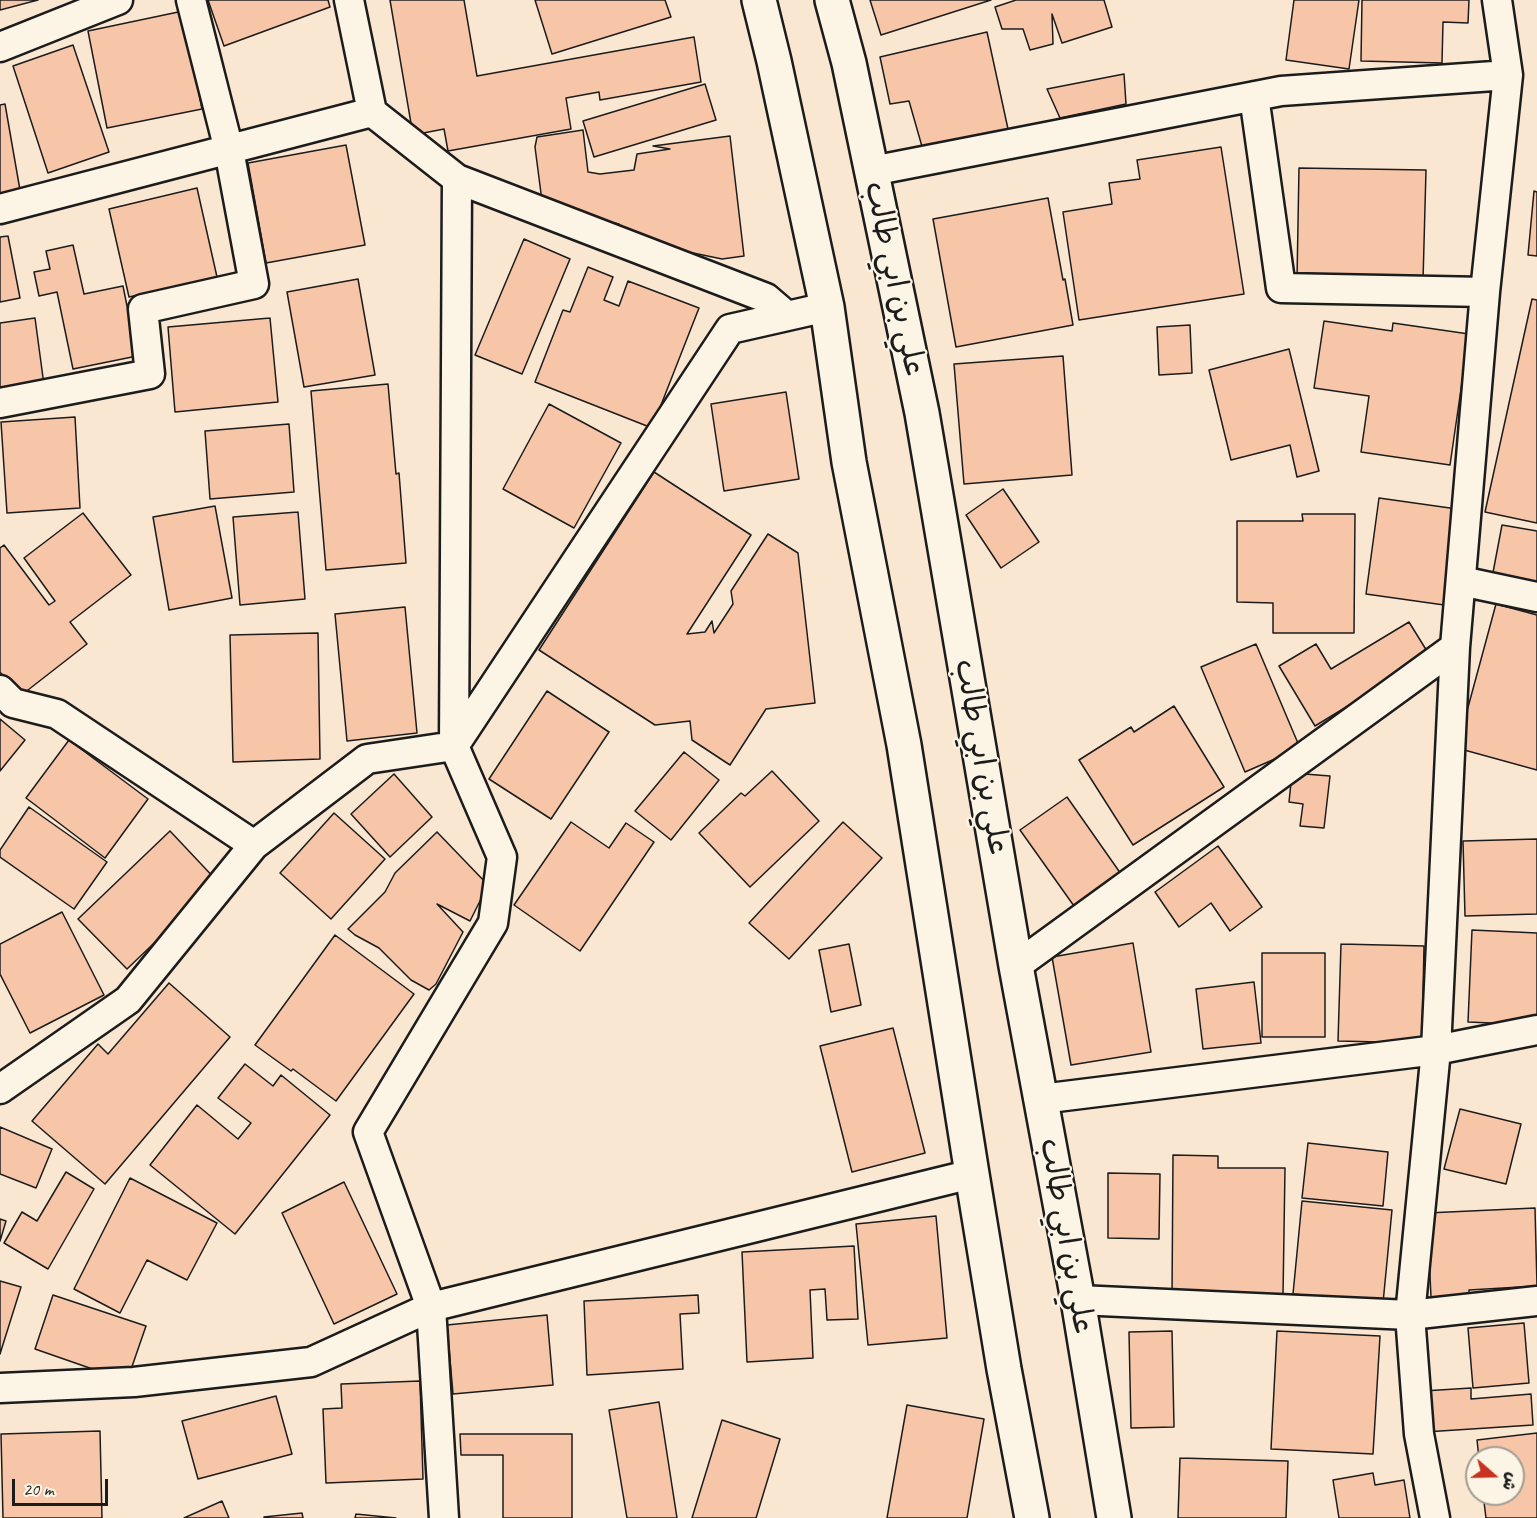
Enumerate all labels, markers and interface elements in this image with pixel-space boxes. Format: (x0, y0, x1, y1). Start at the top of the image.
street label: علي بن ابي طالب (856, 178, 932, 380)
street label: علي بن ابي طالب (946, 656, 1016, 858)
street label: علي بن ابي طالب (1031, 1135, 1101, 1337)
north arrow (1465, 1446, 1525, 1506)
scale bar (15, 1467, 111, 1505)
text: ش (1498, 1470, 1522, 1493)
text: 20 m (23, 1478, 54, 1500)

